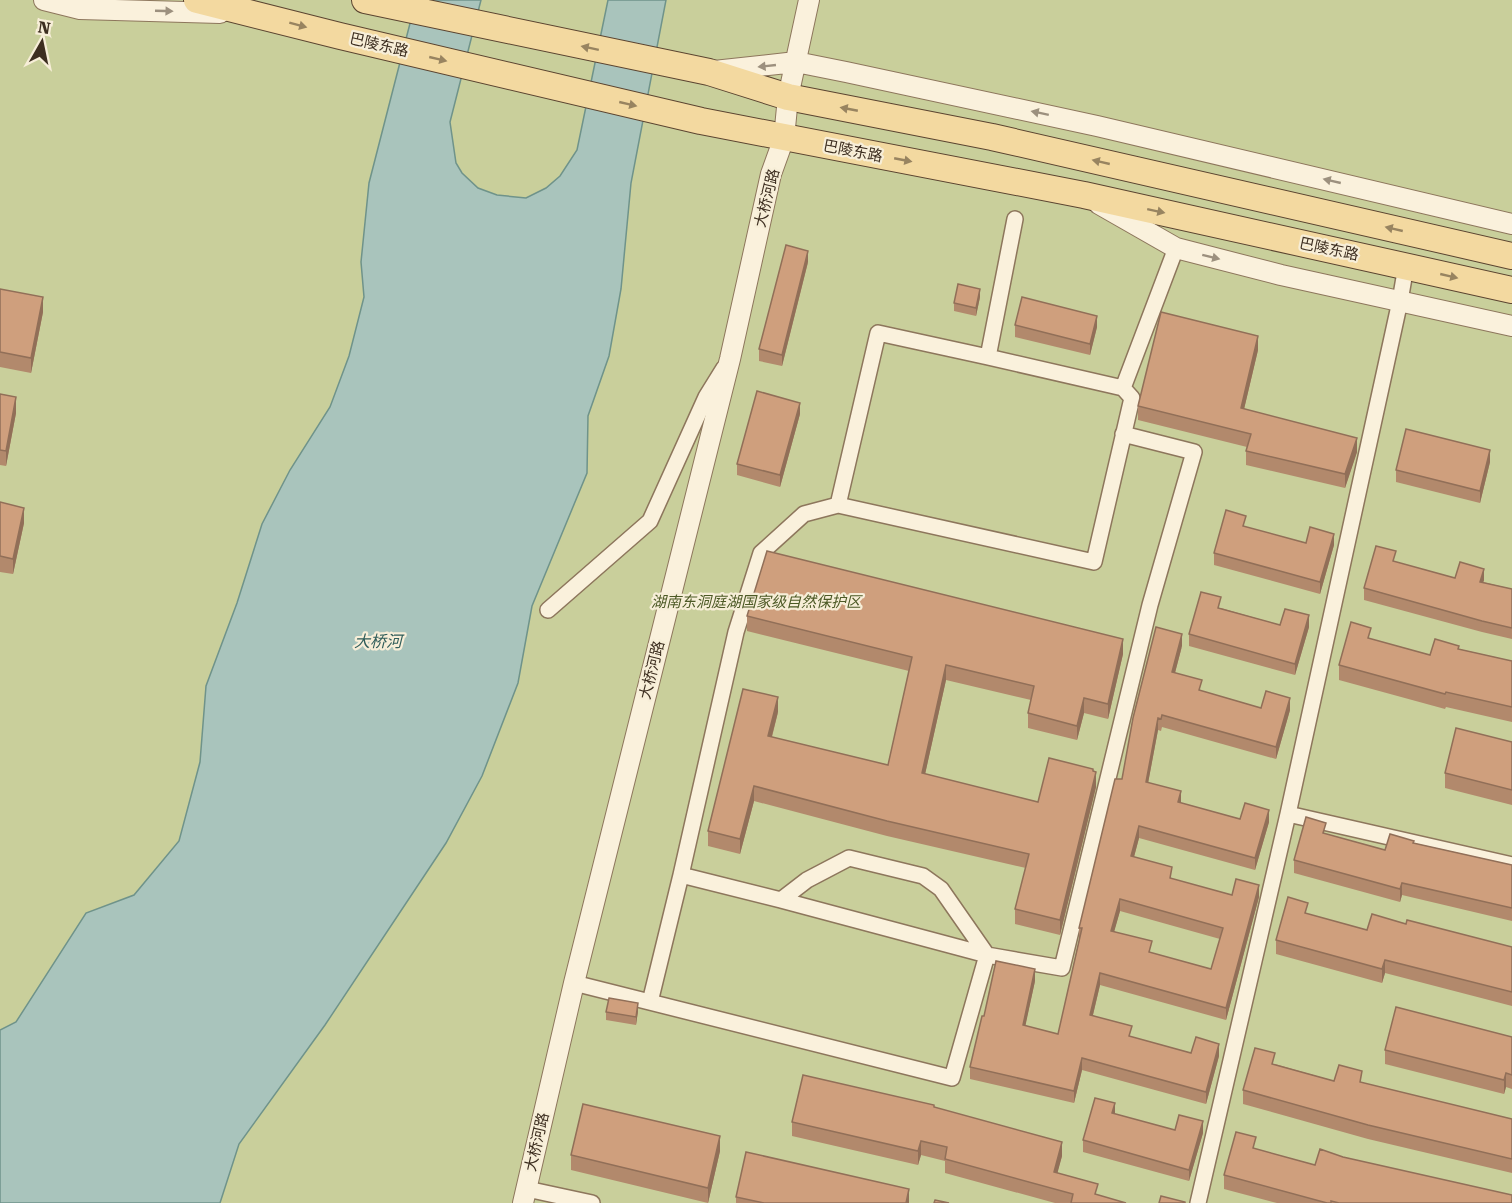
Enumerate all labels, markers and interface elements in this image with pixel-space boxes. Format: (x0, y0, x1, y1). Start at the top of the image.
one-way arrow (154, 6, 173, 16)
north arrow (12, 12, 72, 72)
text: N (37, 17, 52, 38)
one-way arrow (289, 21, 307, 30)
street label: 巴陵东路 (348, 29, 410, 61)
one-way arrow (580, 43, 599, 52)
one-way arrow (429, 55, 448, 65)
one-way arrow (757, 61, 776, 71)
one-way arrow (619, 99, 637, 109)
one-way arrow (839, 104, 858, 113)
one-way arrow (1031, 108, 1049, 118)
street label: 巴陵东路 (822, 136, 884, 166)
one-way arrow (893, 156, 912, 165)
one-way arrow (1091, 157, 1110, 166)
street label: 大桥河路 (751, 167, 783, 229)
one-way arrow (1323, 176, 1342, 186)
one-way arrow (1146, 207, 1165, 216)
one-way arrow (1384, 224, 1403, 234)
street label: 巴陵东路 (1298, 234, 1360, 264)
one-way arrow (1202, 252, 1220, 262)
one-way arrow (1439, 271, 1458, 281)
park label: 湖南东洞庭湖国家级自然保护区 (651, 593, 863, 611)
water label: 大桥河 (354, 632, 405, 651)
street label: 大桥河路 (636, 639, 668, 701)
street label: 大桥河路 (521, 1111, 553, 1173)

